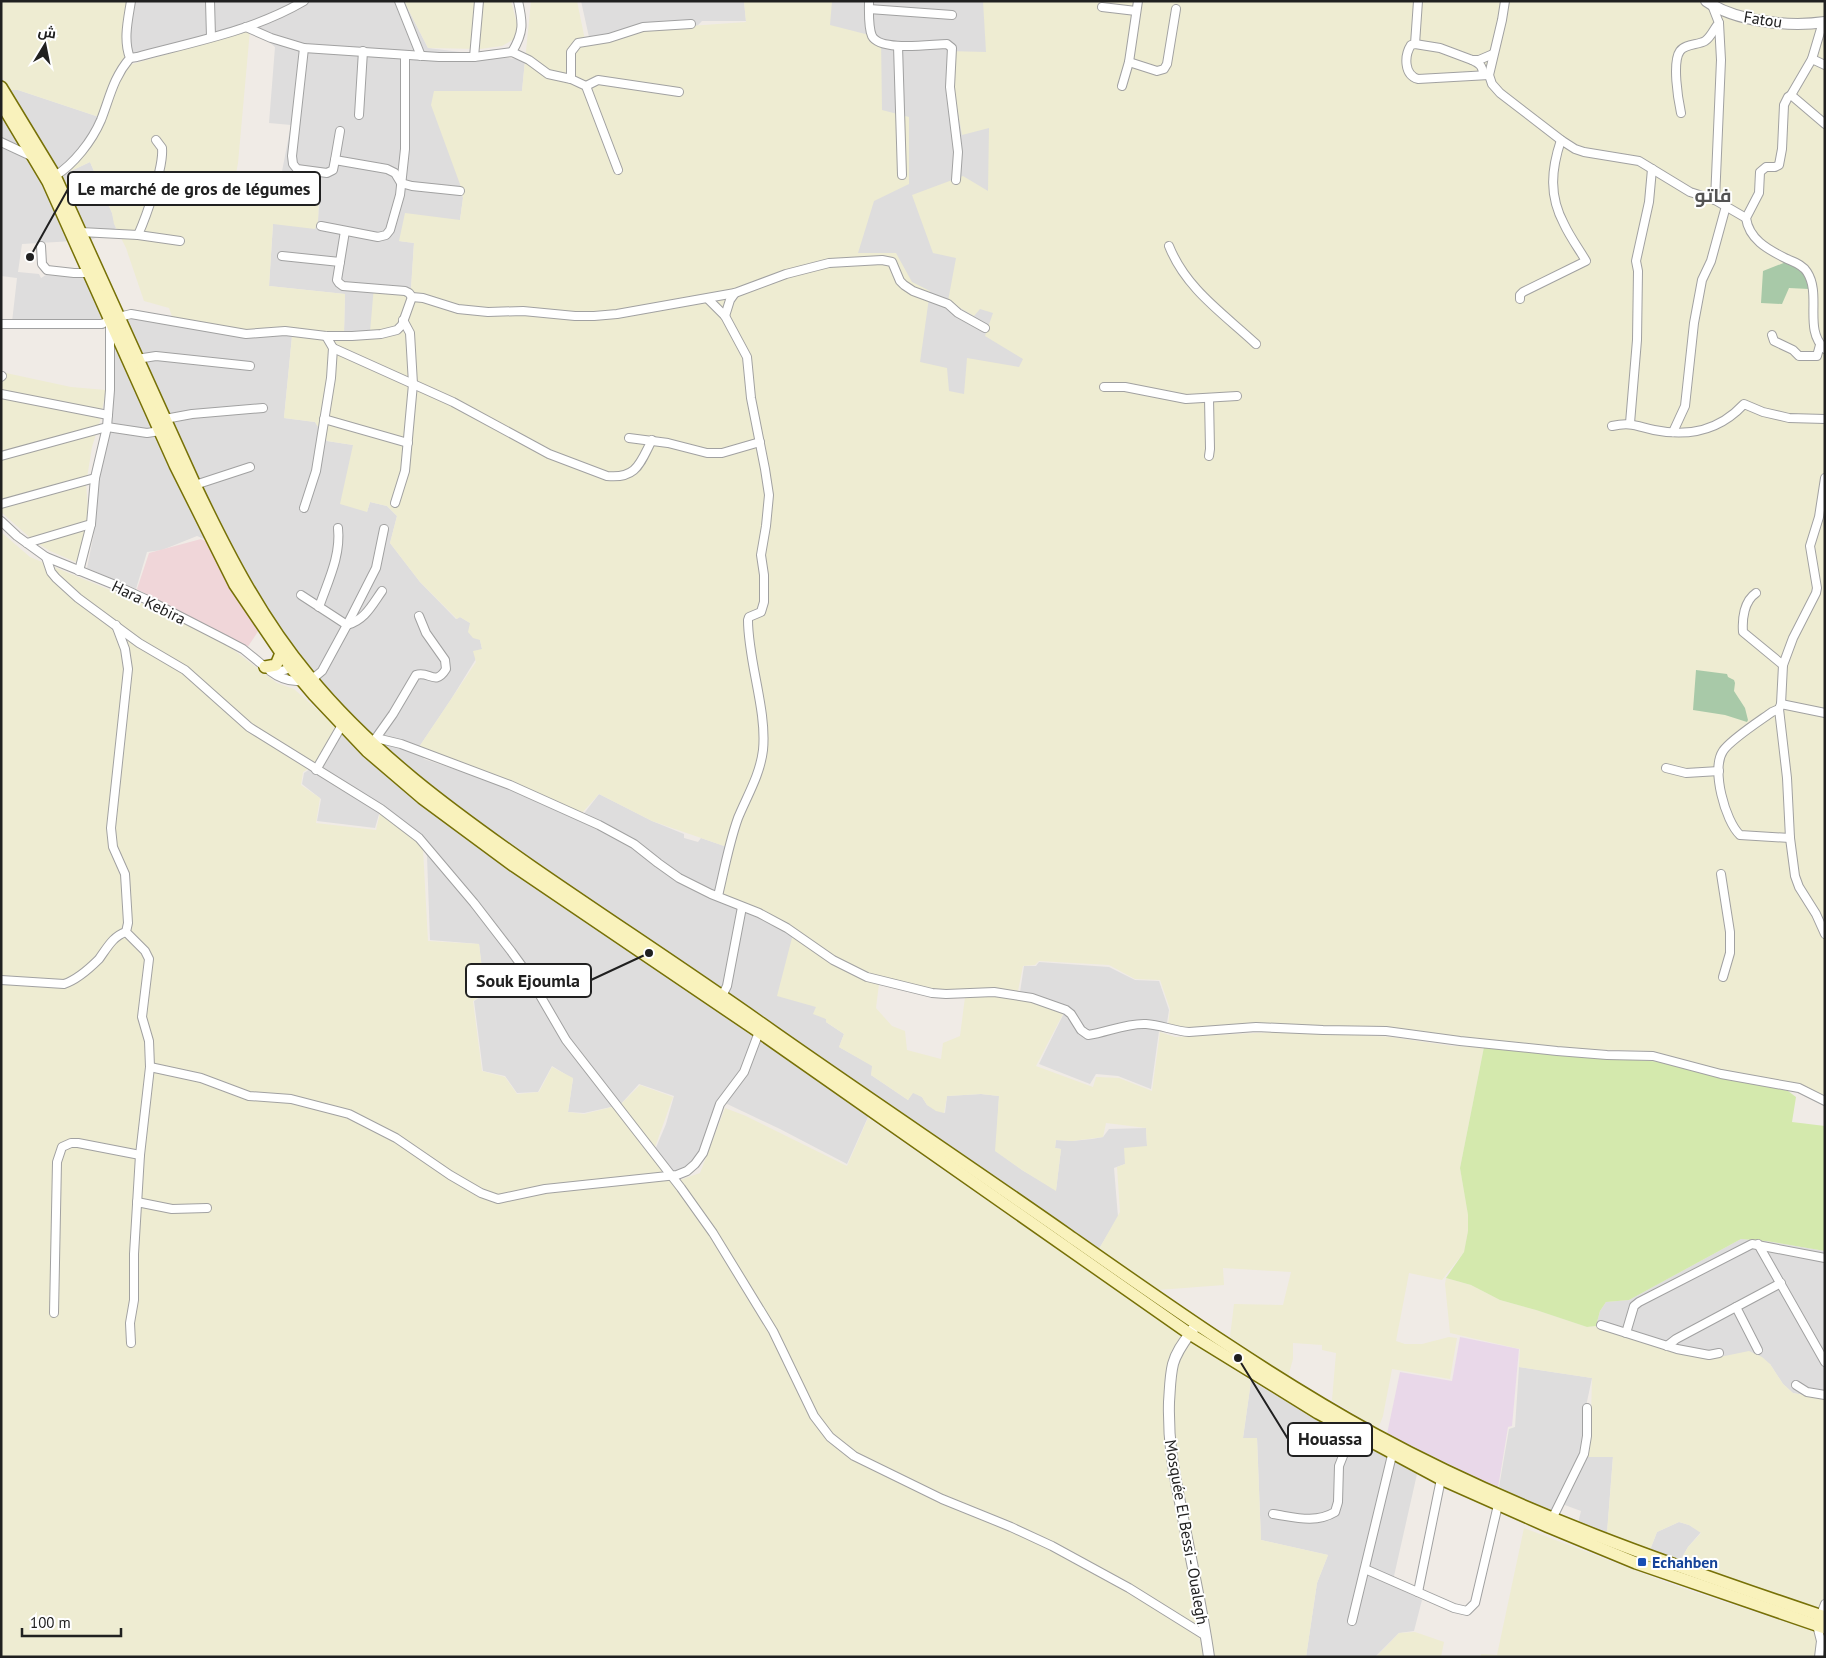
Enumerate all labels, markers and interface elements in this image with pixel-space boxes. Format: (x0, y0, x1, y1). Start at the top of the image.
street label: Fatou (1742, 6, 1784, 32)
north arrow (20, 20, 70, 70)
text: ش (37, 22, 58, 43)
callout: Le marché de gros de légumes (68, 172, 320, 205)
text: Le marché de gros de légumes (78, 177, 311, 200)
district label: فاتو (1694, 183, 1732, 207)
street label: Hara Kebira (109, 576, 189, 628)
callout: Souk Ejoumla (466, 964, 591, 997)
text: Souk Ejoumla (476, 969, 580, 992)
callout: Houassa (1288, 1423, 1372, 1456)
text: Houassa (1298, 1427, 1362, 1450)
street label: Mosquée El Bessi - Oualegh (1161, 1438, 1213, 1626)
place label: Echahben (1652, 1552, 1718, 1572)
marker: Echahben (1636, 1556, 1648, 1568)
scale bar (22, 1606, 121, 1638)
text: 100 m (30, 1613, 71, 1632)

